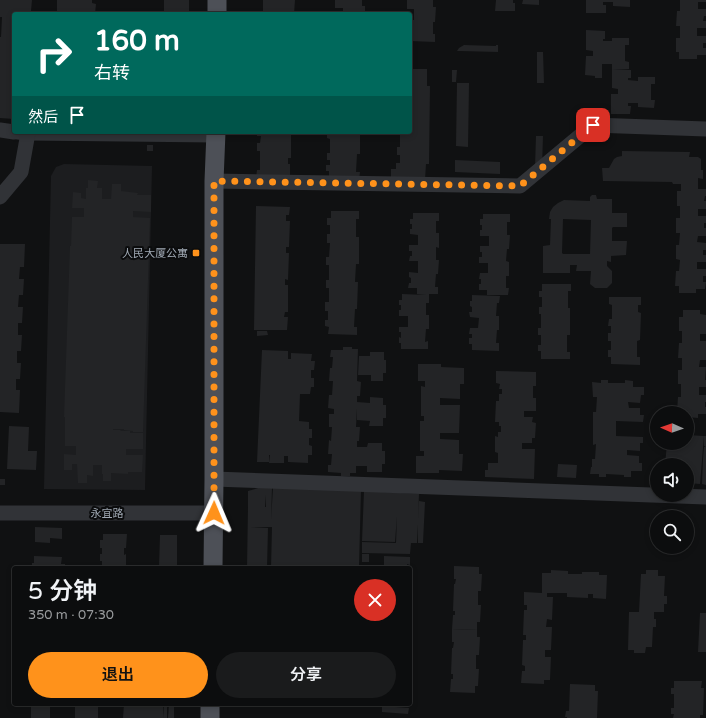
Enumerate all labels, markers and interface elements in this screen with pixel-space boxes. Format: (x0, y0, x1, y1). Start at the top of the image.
text: 160 m (94, 24, 180, 58)
icon: right (28, 28, 80, 80)
text: 右转 (94, 62, 130, 84)
icon: arrive (66, 104, 88, 126)
text: 然后 (28, 108, 58, 126)
pin (576, 108, 610, 142)
icon: arrive (582, 114, 604, 136)
place label: 人民大厦公寓 (122, 247, 188, 260)
marker: 人民大厦公寓 (191, 248, 201, 258)
north arrow (650, 406, 694, 450)
map controls (650, 406, 694, 554)
button: sound (650, 458, 694, 502)
position arrow (193, 492, 235, 534)
street label: 永宜路 (91, 507, 124, 520)
button: search (650, 510, 694, 554)
text: 5 分钟 (28, 577, 97, 606)
button: close (354, 579, 396, 621)
text: 350 m · 07:30 (28, 607, 114, 623)
button: 退出 (28, 652, 208, 698)
button: 分享 (216, 652, 396, 698)

